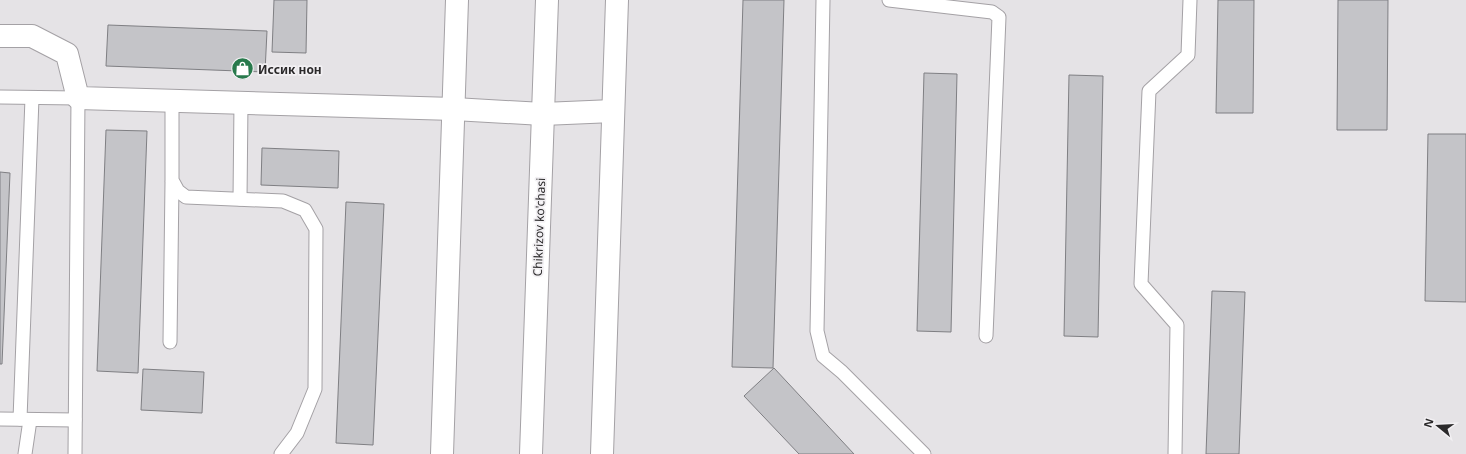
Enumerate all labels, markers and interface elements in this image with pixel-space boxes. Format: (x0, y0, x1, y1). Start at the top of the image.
shop icon: Иссик нон (230, 56, 256, 82)
place label: Иссик нон (258, 61, 322, 78)
street label: Chikrizov ko'chasi (529, 177, 549, 277)
north arrow (1418, 406, 1458, 446)
text: N (1419, 416, 1437, 429)

